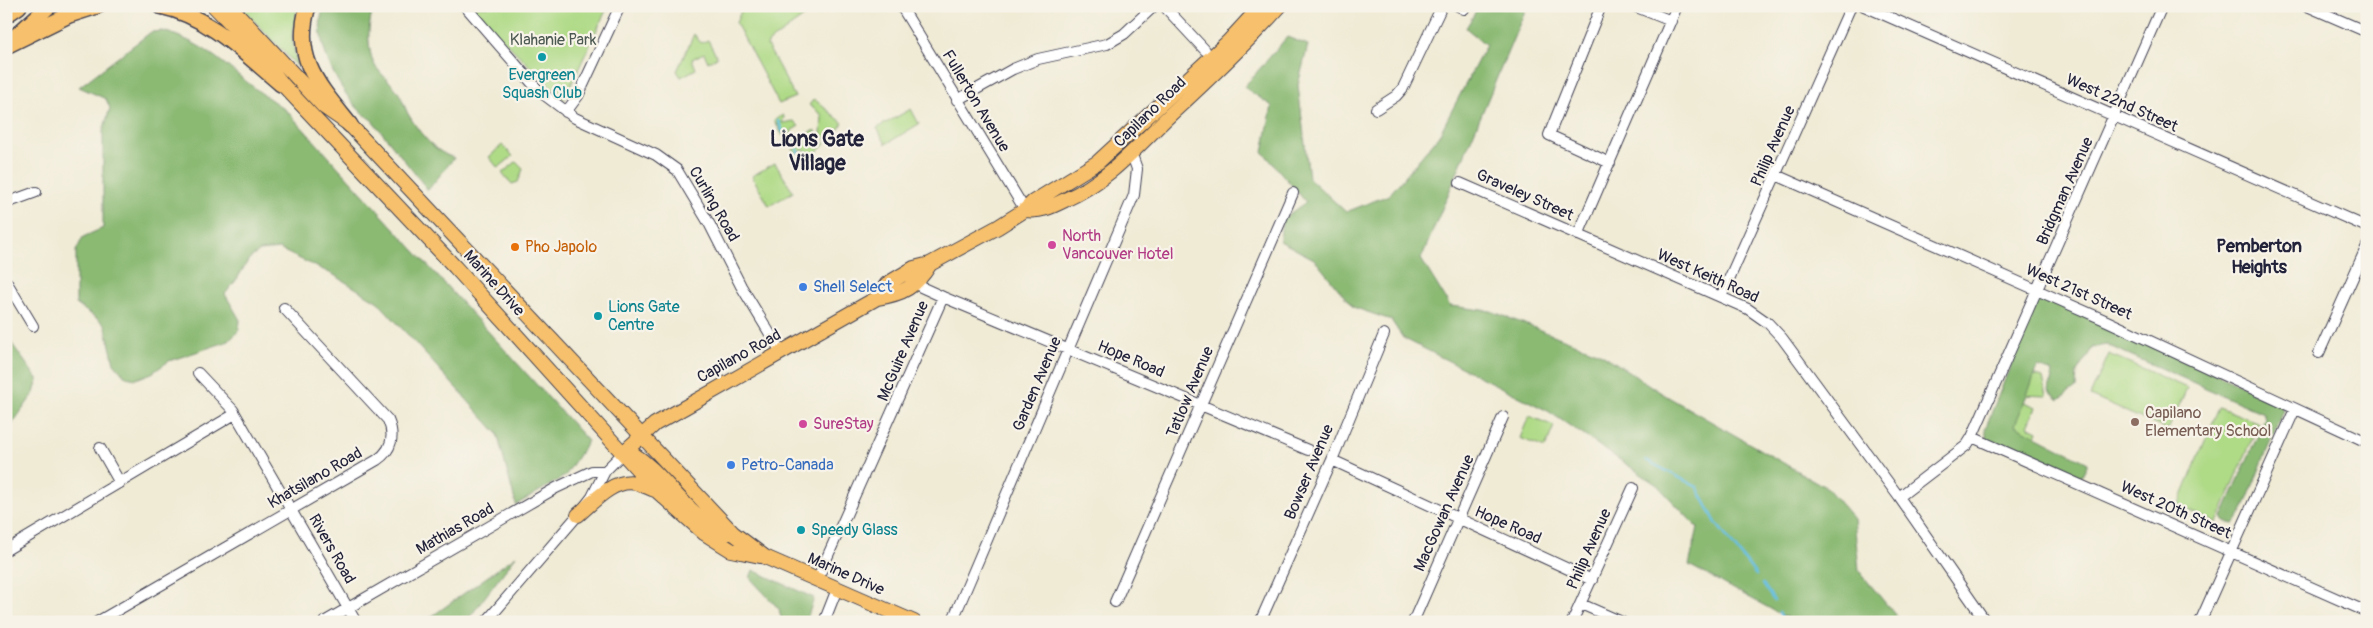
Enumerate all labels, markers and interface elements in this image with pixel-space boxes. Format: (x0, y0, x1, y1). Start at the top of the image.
park label: Klahanie Park (510, 30, 597, 50)
street label: Fullerton Avenue (938, 46, 1014, 156)
marker: Evergreen Squash Club (536, 51, 548, 63)
place label: Evergreen Squash Club (502, 65, 582, 103)
street label: West 22nd Street (2063, 69, 2182, 137)
street label: Capilano Road (1110, 72, 1190, 152)
street label: Philip Avenue (1746, 102, 1800, 189)
district label: Lions Gate Village (770, 126, 865, 177)
street label: Bridgman Avenue (2032, 134, 2098, 248)
street label: Curling Road (684, 163, 744, 245)
street label: Graveley Street (1473, 165, 1577, 226)
place label: North Vancouver Hotel (1062, 226, 1174, 264)
district label: Pemberton Heights (2216, 235, 2302, 279)
place label: Pho Japolo (525, 237, 597, 257)
marker: North Vancouver Hotel (1046, 239, 1058, 251)
marker: Pho Japolo (509, 241, 521, 253)
street label: West Keith Road (1654, 245, 1762, 307)
street label: Marine Drive (459, 246, 529, 320)
street label: West 21st Street (2023, 260, 2136, 325)
place label: Shell Select (813, 277, 893, 297)
marker: Shell Select (797, 281, 809, 293)
place label: Lions Gate Centre (608, 297, 680, 335)
street label: McGuire Avenue (873, 298, 933, 404)
marker: Lions Gate Centre (592, 310, 604, 322)
street label: Capilano Road (693, 325, 785, 387)
street label: Garden Avenue (1008, 334, 1066, 434)
street label: Hope Road (1094, 336, 1168, 382)
street label: Tatlow Avenue (1162, 343, 1218, 441)
place label: Capilano Elementary School (2145, 403, 2271, 441)
place label: SureStay (813, 414, 874, 434)
marker: Capilano Elementary School (2129, 416, 2141, 428)
marker: SureStay (797, 418, 809, 430)
street label: Bowser Avenue (1280, 421, 1338, 523)
street label: Khatsilano Road (264, 443, 366, 513)
street label: MacGowan Avenue (1409, 451, 1479, 574)
place label: Petro-Canada (741, 455, 834, 475)
marker: Petro-Canada (725, 459, 737, 471)
street label: West 20th Street (2117, 477, 2235, 544)
street label: Mathias Road (412, 499, 498, 559)
street label: Hope Road (1472, 501, 1544, 549)
street label: Philip Avenue (1562, 505, 1616, 592)
street label: Rivers Road (304, 511, 360, 587)
place label: Speedy Glass (811, 520, 898, 540)
marker: Speedy Glass (795, 524, 807, 536)
street label: Marine Drive (805, 548, 888, 600)

